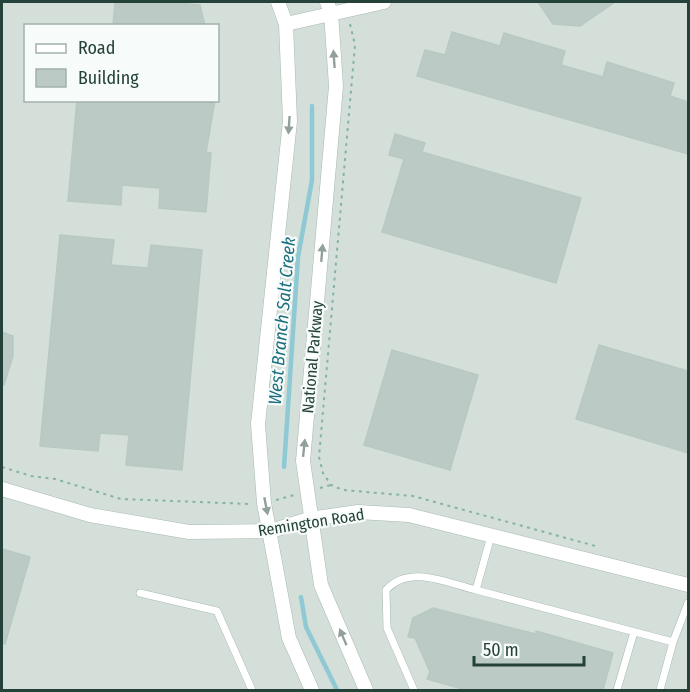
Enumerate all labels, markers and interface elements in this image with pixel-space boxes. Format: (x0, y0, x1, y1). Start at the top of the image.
legend (24, 24, 219, 102)
text: Road (78, 37, 115, 59)
one-way arrow (329, 50, 339, 69)
text: Building (78, 67, 139, 89)
one-way arrow (285, 115, 294, 134)
water label: West Branch Salt Creek (264, 236, 300, 406)
one-way arrow (317, 244, 326, 263)
street label: National Parkway (298, 299, 327, 414)
one-way arrow (299, 438, 309, 457)
one-way arrow (262, 497, 271, 516)
street label: Remington Road (257, 505, 366, 540)
one-way arrow (338, 627, 348, 645)
scale bar (474, 629, 584, 667)
text: 50 m (483, 639, 519, 661)

